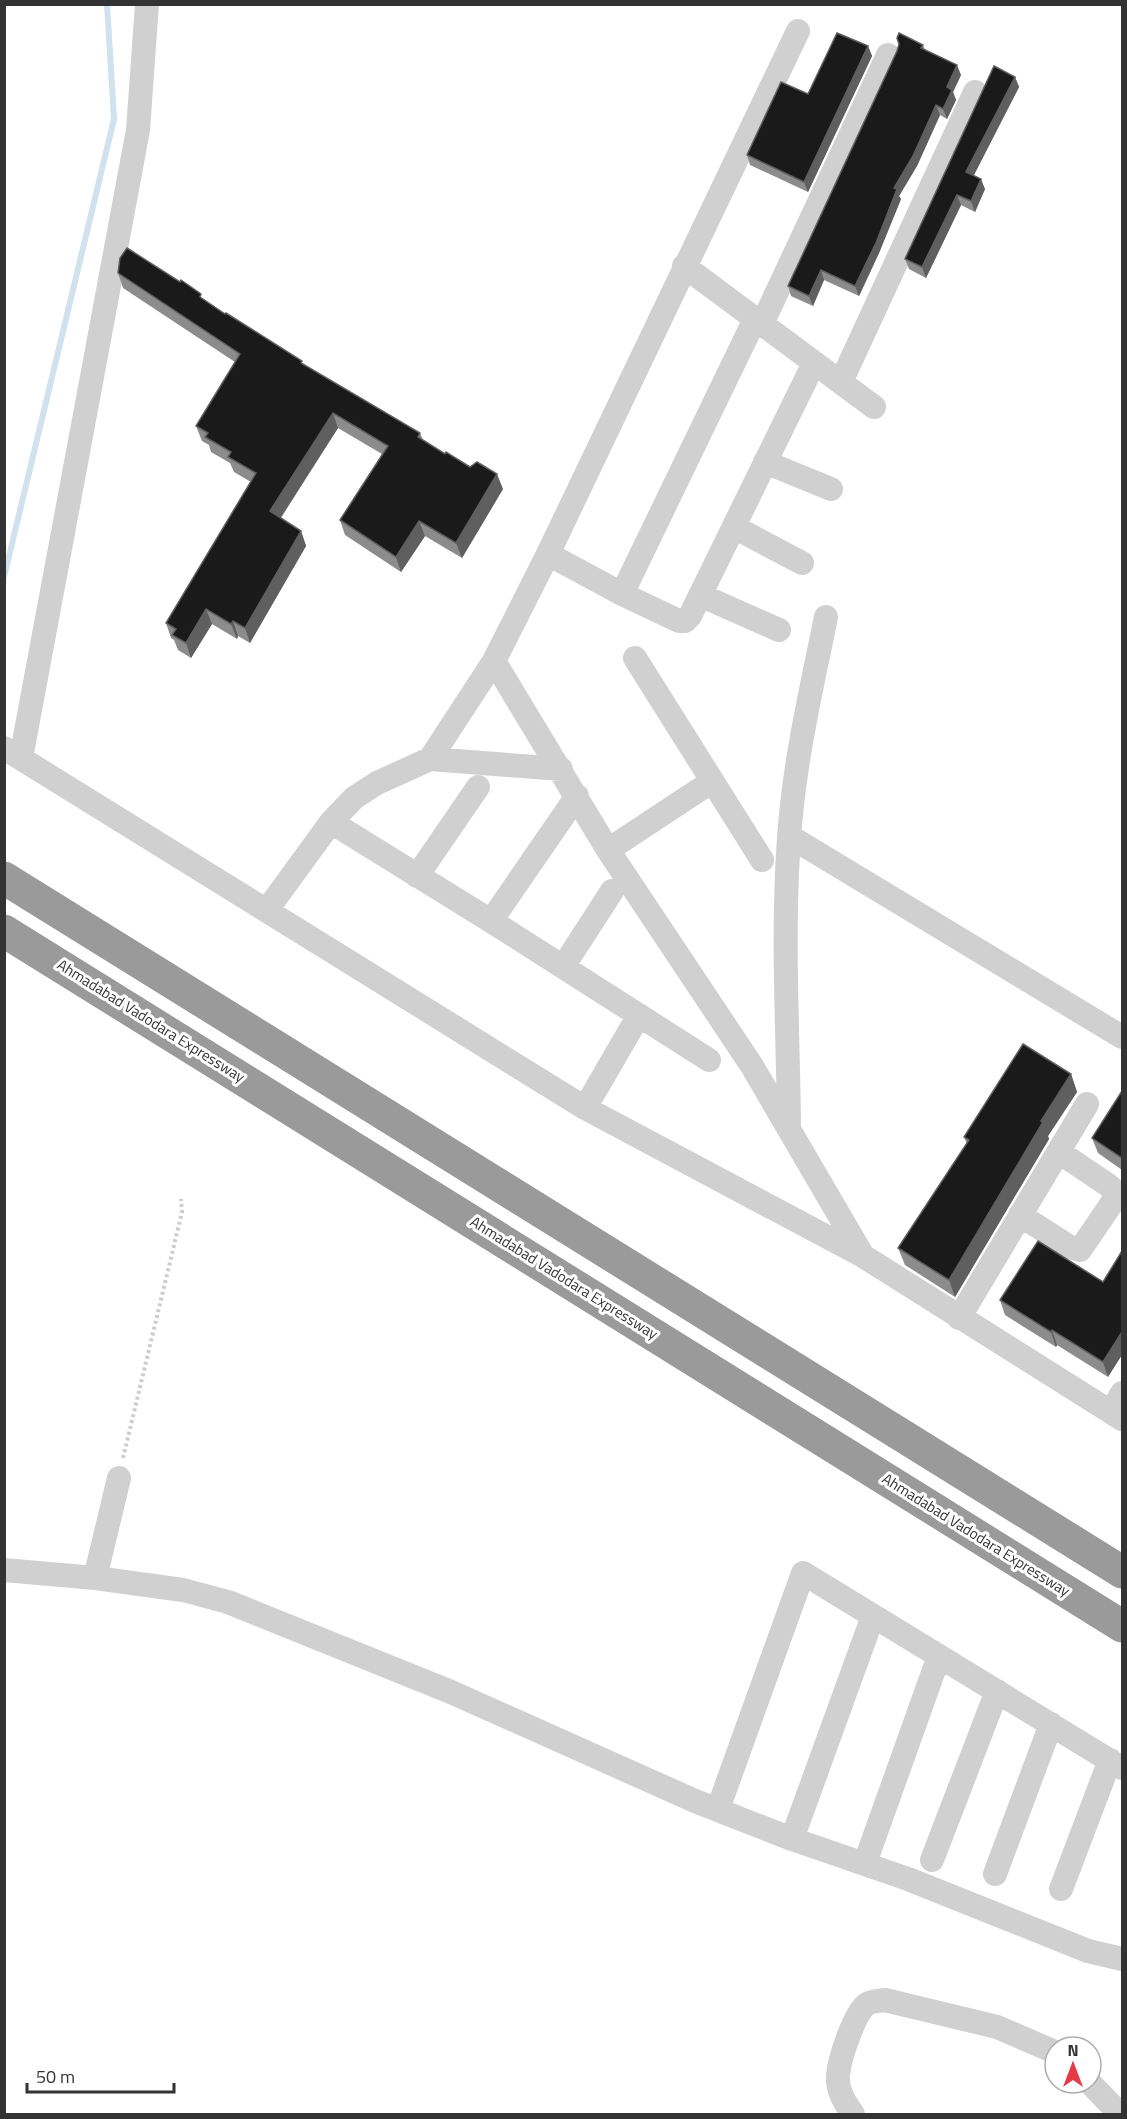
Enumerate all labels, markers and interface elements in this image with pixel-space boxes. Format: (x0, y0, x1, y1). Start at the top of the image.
street label: Ahmadabad Vadodara Expressway (53, 953, 250, 1088)
street label: Ahmadabad Vadodara Expressway (466, 1210, 663, 1345)
street label: Ahmadabad Vadodara Expressway (878, 1467, 1075, 1602)
north arrow (1043, 2035, 1103, 2095)
text: N (1067, 2038, 1079, 2062)
scale bar (27, 2056, 174, 2094)
text: 50 m (36, 2063, 75, 2090)

